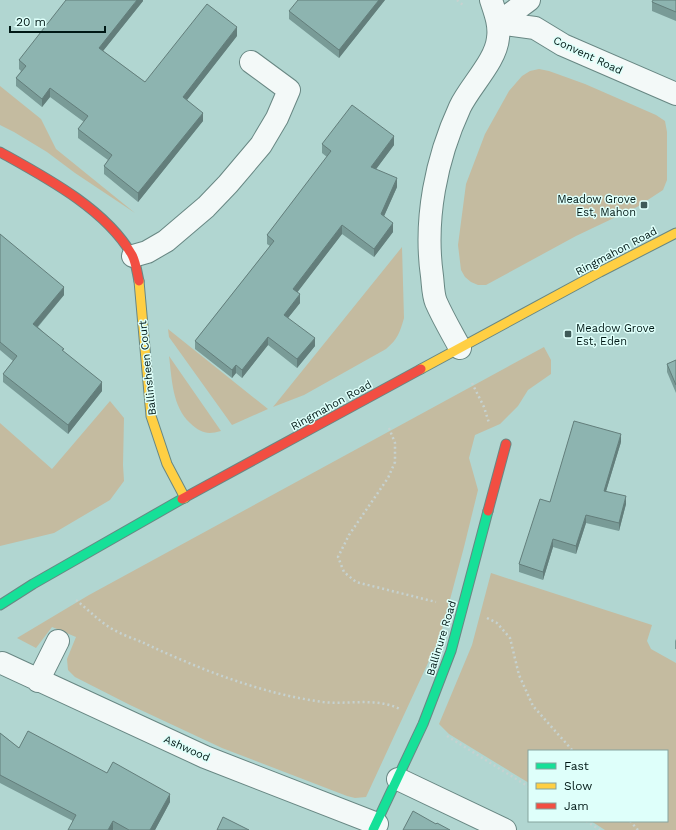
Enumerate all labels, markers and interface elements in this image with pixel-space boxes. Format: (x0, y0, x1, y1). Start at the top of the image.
scale bar (10, 8, 105, 34)
text: 20 m (16, 15, 46, 29)
street label: Convent Road (551, 34, 624, 77)
place label: Meadow Grove Est, Mahon (557, 193, 636, 219)
marker: Meadow Grove Est, Mahon (639, 200, 649, 210)
street label: Ringmahon Road (573, 224, 659, 278)
street label: Ballinsheen Court (136, 319, 159, 416)
place label: Meadow Grove Est, Eden (576, 322, 655, 348)
marker: Meadow Grove Est, Eden (563, 329, 573, 339)
street label: Ringmahon Road (289, 378, 374, 433)
street label: Ballinure Road (424, 599, 459, 677)
street label: Ashwood (162, 733, 212, 764)
legend (528, 750, 668, 822)
text: Fast (564, 759, 589, 773)
text: Slow (564, 779, 592, 793)
text: Jam (564, 799, 589, 813)

